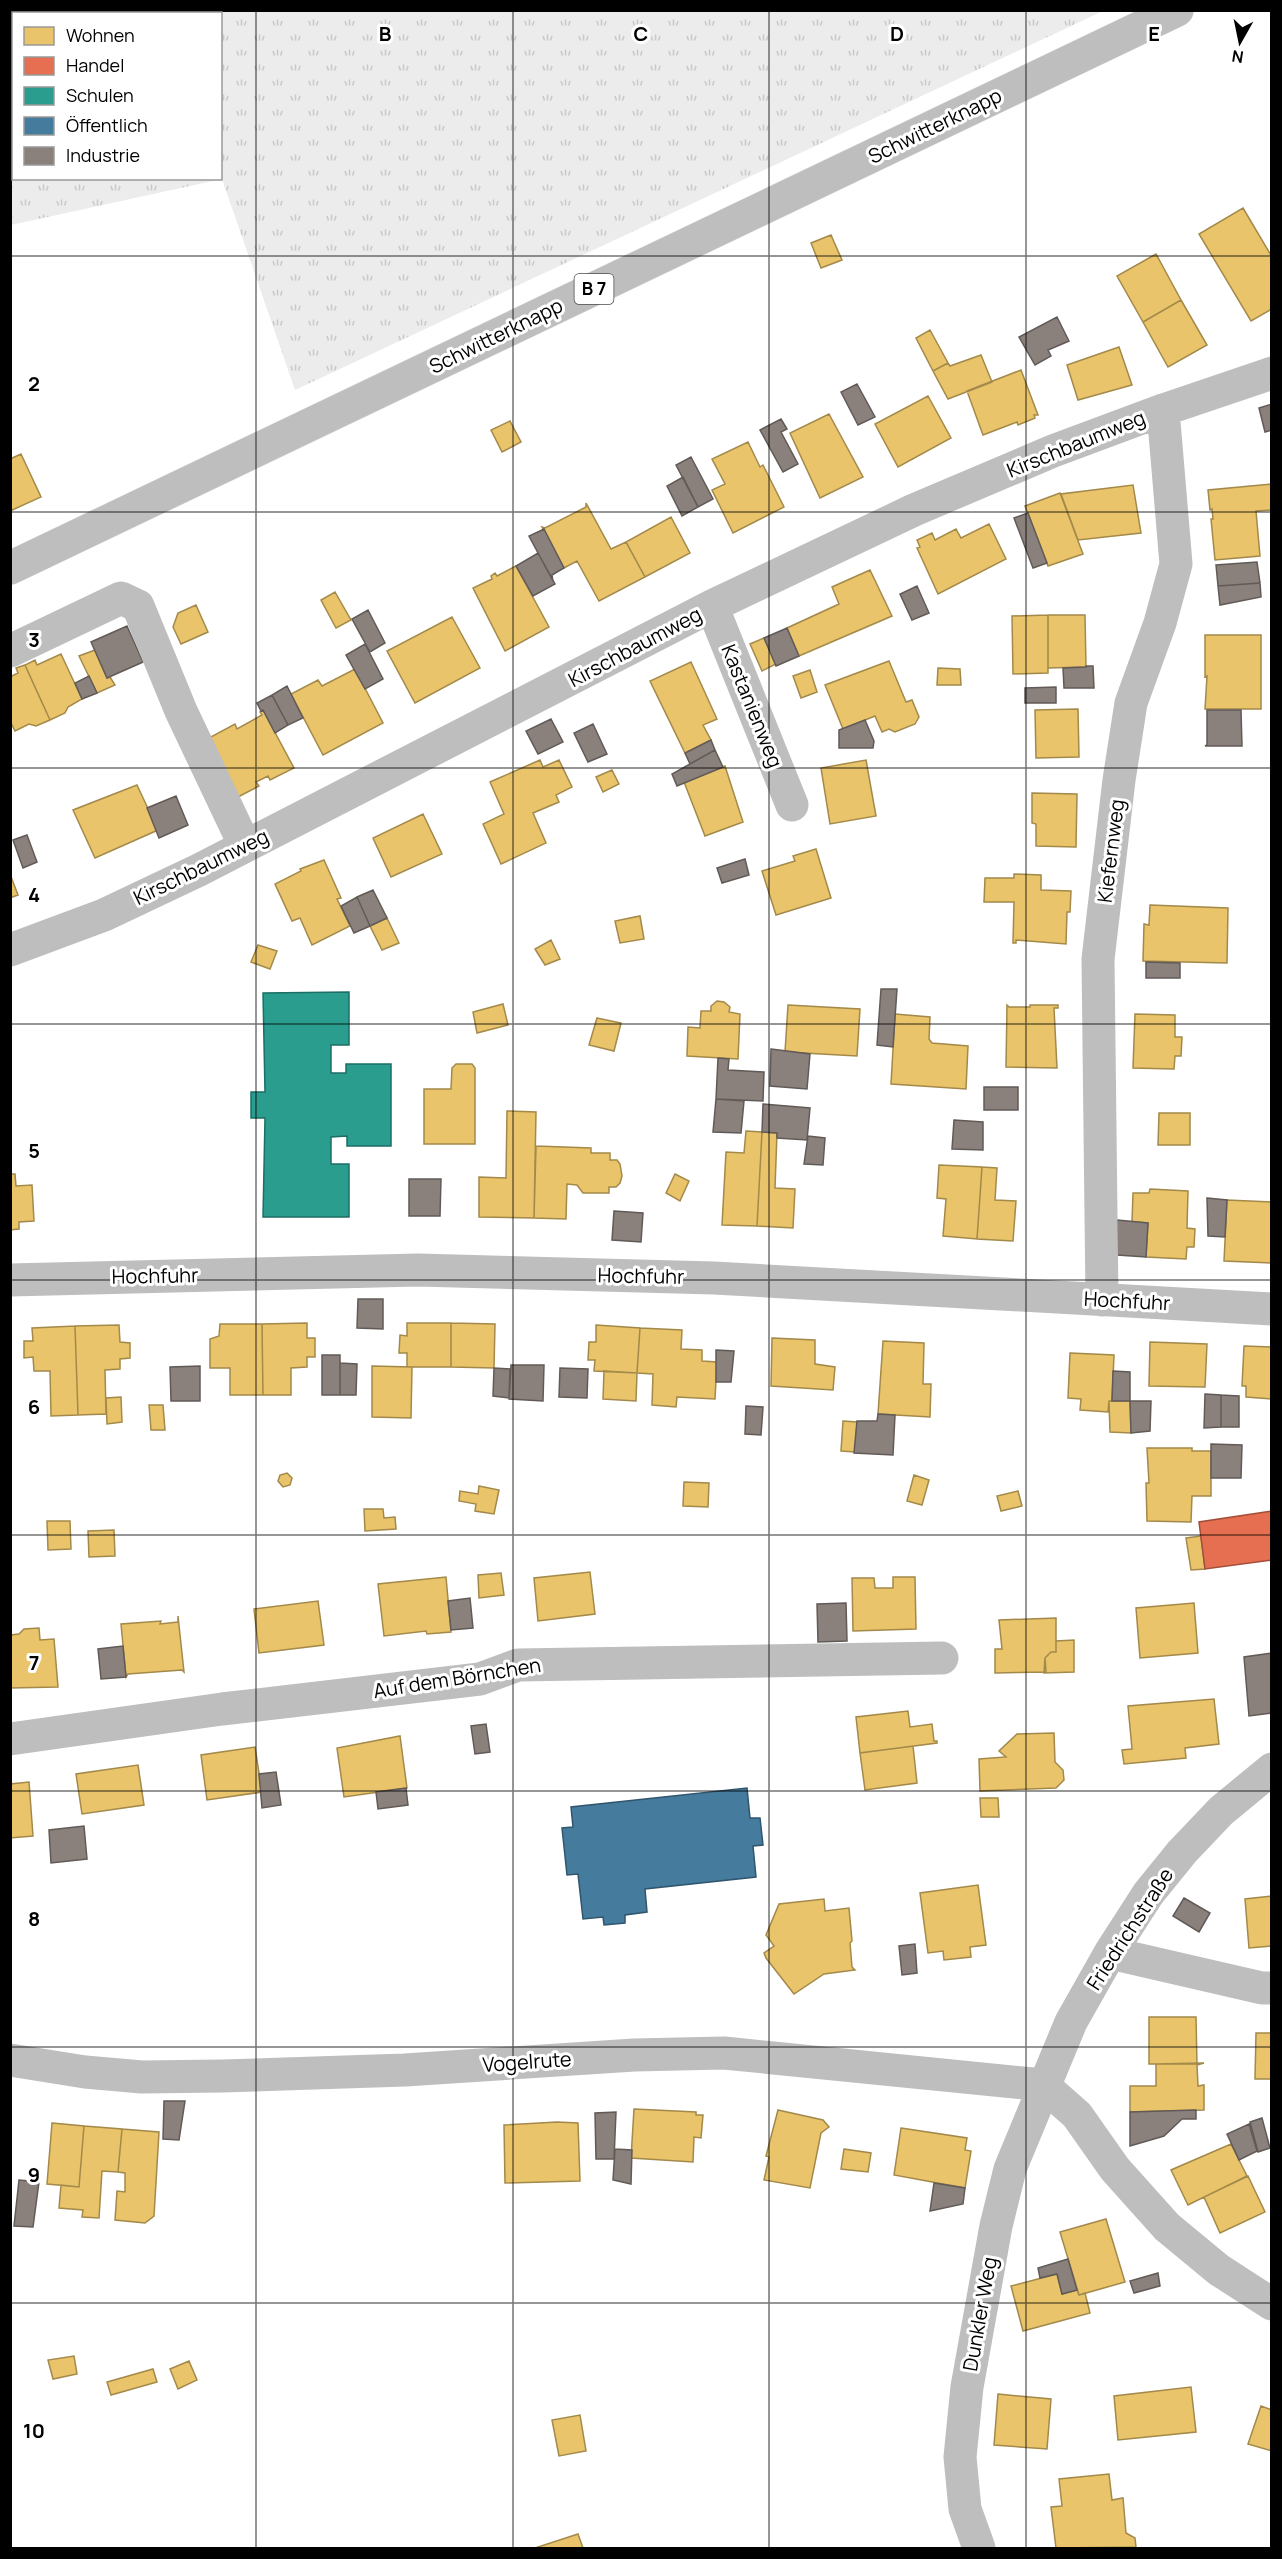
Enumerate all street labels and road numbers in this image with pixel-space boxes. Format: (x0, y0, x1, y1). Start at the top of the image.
street label: Schwitterknapp (863, 81, 1006, 170)
road number: B 7 (574, 274, 614, 304)
street label: Schwitterknapp (424, 291, 567, 380)
street label: Kirschbaumweg (1003, 403, 1149, 484)
street label: Kirschbaumweg (563, 600, 706, 693)
street label: Kastanienweg (715, 640, 789, 772)
street label: Kiefernweg (1091, 798, 1130, 904)
street label: Kirschbaumweg (129, 822, 273, 911)
street label: Hochfuhr (111, 1261, 198, 1290)
street label: Hochfuhr (598, 1261, 685, 1290)
street label: Hochfuhr (1083, 1285, 1171, 1316)
street label: Auf dem Börnchen (371, 1651, 543, 1704)
street label: Friedrichstraße (1080, 1862, 1179, 1995)
street label: Vogelrute (481, 2045, 572, 2078)
street label: Dunkler Weg (956, 2255, 1003, 2373)

